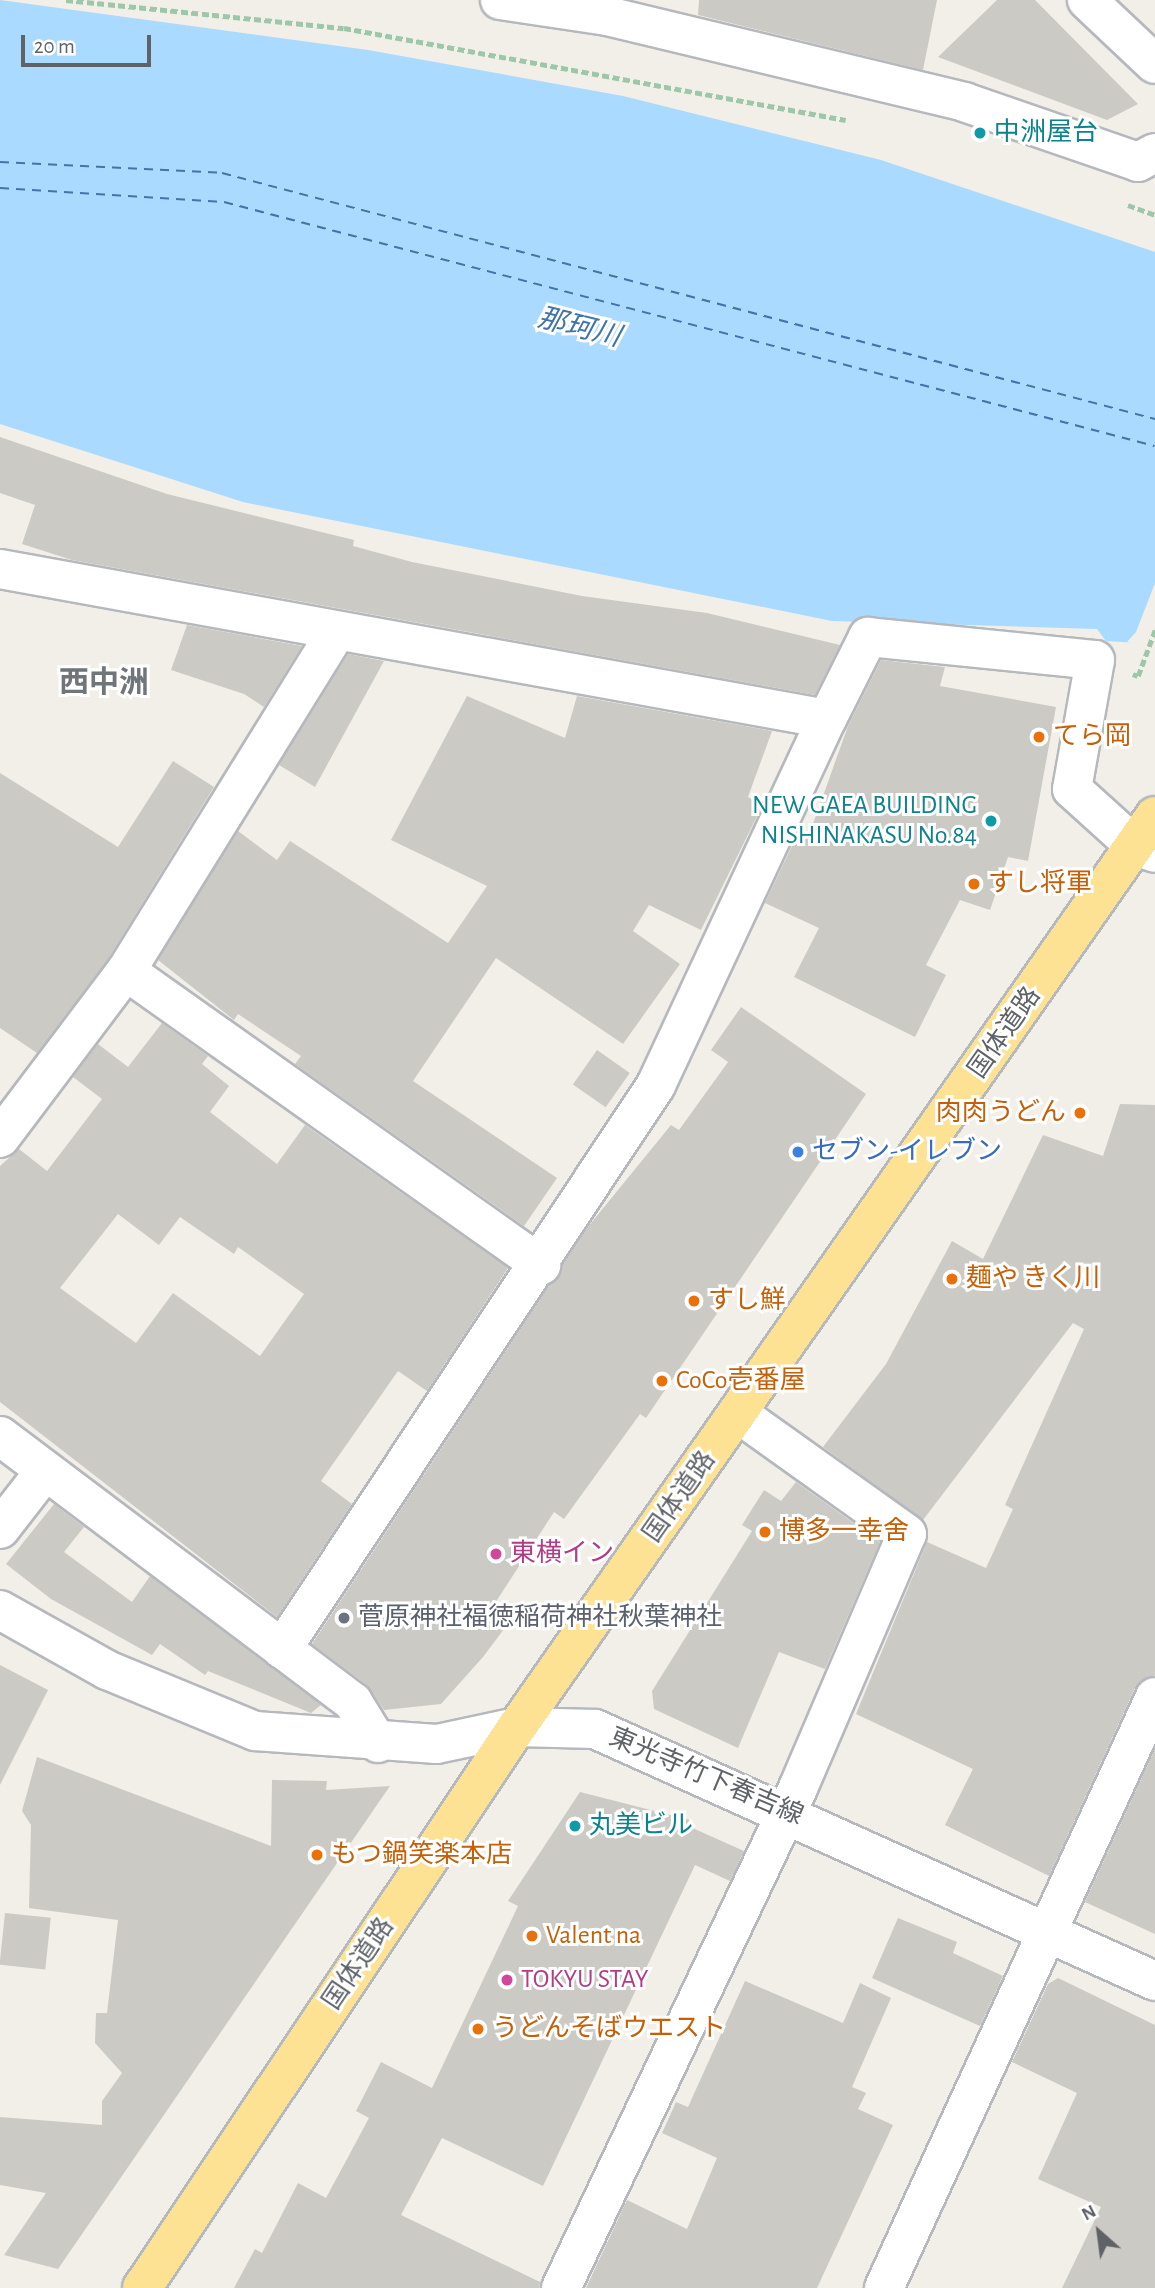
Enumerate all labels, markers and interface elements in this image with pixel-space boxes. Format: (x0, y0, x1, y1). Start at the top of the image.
scale bar (24, 21, 154, 65)
text: 20 m (34, 36, 75, 57)
place label: 中洲屋台 (994, 117, 1098, 149)
marker: 中洲屋台 (972, 125, 988, 141)
water label: 那珂川 (534, 302, 624, 354)
district label: 西中洲 (59, 665, 149, 701)
place label: てら岡 (1053, 721, 1131, 753)
marker: てら岡 (1031, 729, 1047, 745)
place label: NEW GAEA BUILDING NISHINAKASU No.84 (752, 790, 977, 852)
marker: NEW GAEA BUILDING NISHINAKASU No.84 (983, 813, 999, 829)
place label: すし将軍 (988, 868, 1092, 900)
marker: すし将軍 (966, 876, 982, 892)
street label: 国体道路 (962, 981, 1048, 1085)
place label: 肉肉うどん (936, 1097, 1066, 1129)
marker: 肉肉うどん (1072, 1105, 1088, 1121)
place label: セブン-イレブン (812, 1136, 1002, 1168)
marker: セブン-イレブン (790, 1144, 806, 1160)
place label: 麺や きく川 (966, 1263, 1100, 1295)
marker: 麺や きく川 (944, 1271, 960, 1287)
place label: すし鮮 (708, 1285, 786, 1317)
marker: すし鮮 (686, 1293, 702, 1309)
place label: CoCo壱番屋 (676, 1365, 806, 1397)
marker: CoCo壱番屋 (654, 1373, 670, 1389)
street label: 国体道路 (637, 1445, 723, 1549)
place label: 博多一幸舍 (779, 1516, 909, 1548)
marker: 博多一幸舍 (757, 1524, 773, 1540)
place label: 東横イン (510, 1538, 614, 1570)
marker: 東横イン (488, 1546, 504, 1562)
place label: 菅原神社福徳稲荷神社秋葉神社 (358, 1602, 722, 1634)
marker: 菅原神社福徳稲荷神社秋葉神社 (336, 1610, 352, 1626)
street label: 東光寺竹下春吉線 (604, 1722, 808, 1832)
place label: 丸美ビル (589, 1810, 693, 1842)
marker: 丸美ビル (567, 1818, 583, 1834)
place label: もつ鍋笑楽本店 (331, 1839, 513, 1871)
marker: もつ鍋笑楽本店 (309, 1847, 325, 1863)
street label: 国体道路 (317, 1912, 401, 2016)
place label: Valent na (546, 1920, 641, 1952)
marker: Valent na (524, 1928, 540, 1944)
place label: TOKYU STAY (521, 1964, 648, 1996)
marker: TOKYU STAY (499, 1972, 515, 1988)
place label: うどんそばウエスト (492, 2013, 726, 2045)
marker: うどんそばウエスト (470, 2021, 486, 2037)
north arrow (1064, 2197, 1134, 2267)
text: N (1079, 2202, 1099, 2225)

